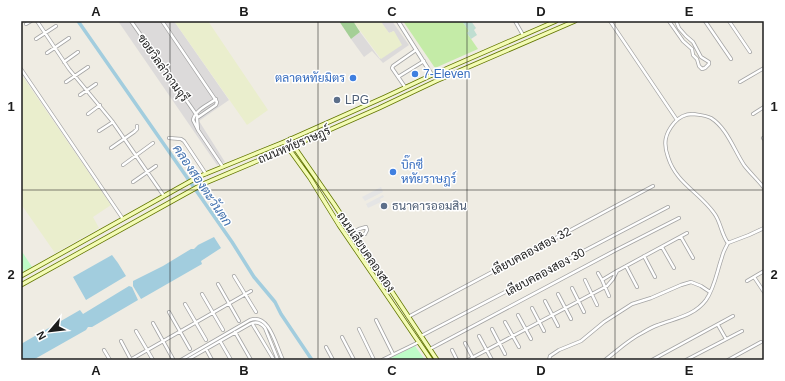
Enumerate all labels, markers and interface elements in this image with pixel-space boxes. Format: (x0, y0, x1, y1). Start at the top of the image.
text: A (91, 4, 101, 19)
text: B (239, 4, 249, 19)
text: C (387, 4, 397, 19)
text: D (536, 4, 546, 19)
text: E (685, 4, 694, 19)
street label: ซอยวิลล่าจามจุรี (133, 31, 192, 106)
place label: 7-Eleven (423, 67, 470, 81)
marker: 7-Eleven (410, 69, 420, 79)
place label: ตลาดหทัยมิตร (275, 71, 345, 85)
marker: ตลาดหทัยมิตร (348, 73, 358, 83)
place label: LPG (345, 93, 369, 107)
marker: LPG (332, 95, 342, 105)
text: 1 (7, 99, 15, 114)
text: 1 (770, 99, 778, 114)
street label: ถนนหทัยราษฎร์ (255, 122, 333, 168)
water label: คลองสองตะวันตก (170, 142, 235, 229)
place label: บิ๊กซี หทัยราษฎร์ (401, 155, 456, 187)
marker: บิ๊กซี หทัยราษฎร์ (388, 167, 398, 177)
place label: ธนาคารออมสิน (392, 199, 467, 213)
marker: ธนาคารออมสิน (379, 201, 389, 211)
street label: ถนนเลียบคลองสอง (334, 209, 399, 295)
street label: เลียบคลองสอง 32 (488, 223, 573, 278)
street label: เลียบคลองสอง 30 (502, 244, 587, 299)
text: 2 (7, 267, 15, 282)
text: 2 (770, 267, 778, 282)
north arrow (30, 311, 70, 351)
text: N (34, 329, 48, 342)
text: A (91, 363, 101, 378)
text: B (239, 363, 249, 378)
text: C (387, 363, 397, 378)
text: D (536, 363, 546, 378)
text: E (685, 363, 694, 378)

